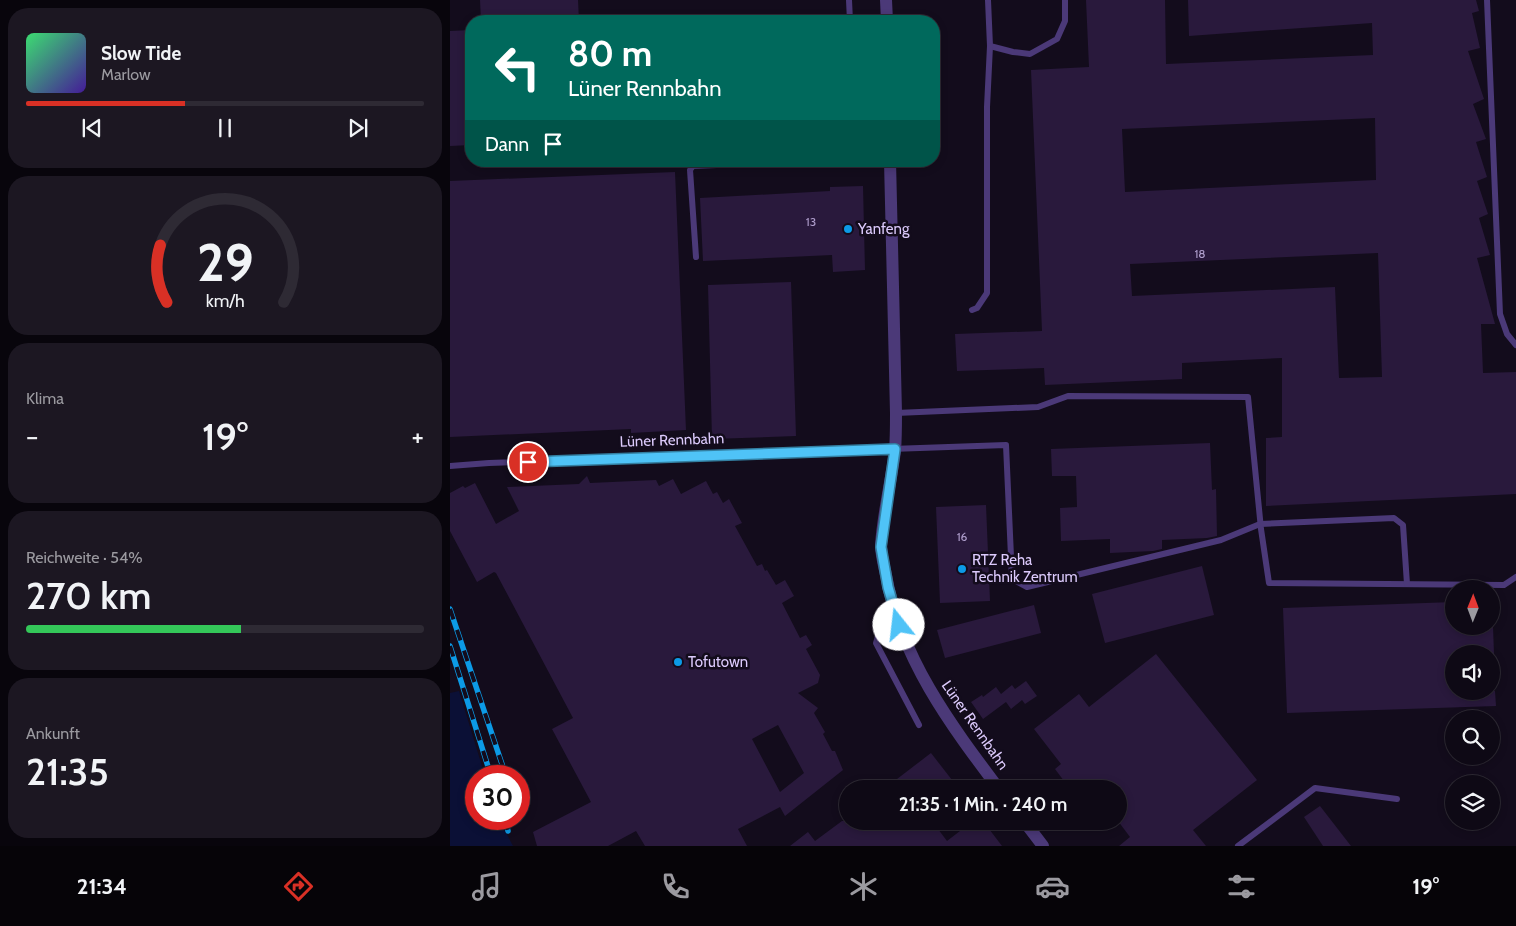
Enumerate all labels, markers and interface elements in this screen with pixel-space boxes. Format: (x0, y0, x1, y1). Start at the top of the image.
text: 80 m (568, 32, 652, 75)
icon: left (485, 35, 550, 100)
text: Slow Tide (101, 42, 181, 65)
text: Marlow (101, 65, 151, 84)
text: Lüner Rennbahn (568, 75, 722, 102)
icon: previous (78, 114, 106, 142)
icon: pause (211, 114, 239, 142)
icon: next (344, 114, 372, 142)
icon: arrive (539, 130, 567, 158)
text: Dann (485, 133, 529, 156)
house number: 13 (806, 214, 816, 229)
place label: Yanfeng (857, 220, 910, 238)
marker: Yanfeng (842, 223, 854, 235)
text: 29 (197, 231, 253, 294)
house number: 18 (1194, 246, 1206, 261)
text: km/h (205, 290, 245, 311)
text: Klima (26, 389, 64, 408)
text: 19° (202, 413, 248, 460)
text: − (26, 419, 38, 453)
text: + (412, 419, 424, 453)
street label: Lüner Rennbahn (619, 429, 725, 451)
pin (507, 441, 549, 483)
icon: arrive (514, 448, 542, 476)
house number: 16 (957, 529, 968, 544)
text: Reichweite · 54% (26, 548, 143, 567)
place label: RTZ Reha Technik Zentrum (972, 551, 1078, 586)
marker: RTZ Reha Technik Zentrum (956, 563, 968, 575)
text: 270 km (26, 572, 151, 619)
north arrow (1445, 580, 1500, 635)
map controls (1445, 580, 1500, 830)
position arrow (872, 598, 924, 650)
button: sound (1445, 645, 1500, 700)
place label: Tofutown (688, 653, 748, 671)
marker: Tofutown (672, 656, 684, 668)
street label: Lüner Rennbahn (938, 677, 1012, 773)
button: search (1445, 710, 1500, 765)
text: Ankunft (26, 724, 80, 743)
text: 21:35 (26, 748, 109, 795)
speed limit sign: 30 (465, 765, 530, 830)
button: layers (1445, 775, 1500, 830)
text: 21:35 · 1 Min. · 240 m (899, 793, 1067, 816)
icon: directions (281, 869, 316, 904)
icon: music (469, 869, 504, 904)
icon: phone (658, 869, 693, 904)
icon: climate (846, 869, 881, 904)
icon: car (1035, 869, 1070, 904)
icon: filters (1224, 869, 1259, 904)
text: 21:34 (77, 873, 127, 900)
text: 19° (1412, 873, 1439, 900)

